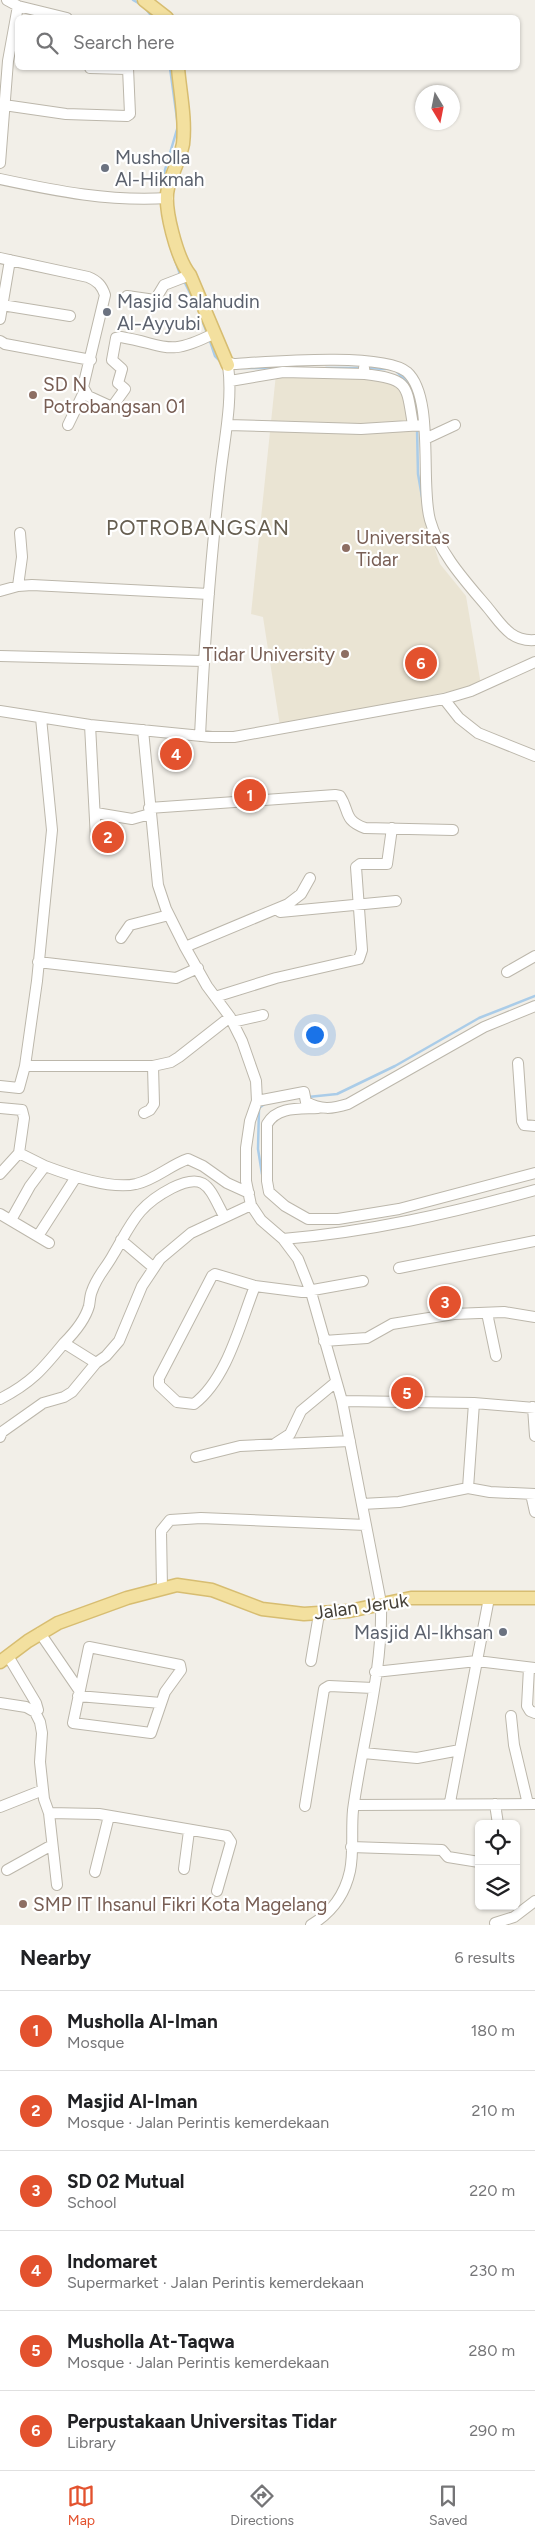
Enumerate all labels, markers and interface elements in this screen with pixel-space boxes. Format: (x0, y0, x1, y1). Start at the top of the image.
search box (15, 15, 520, 70)
icon: search (33, 29, 61, 57)
text: Search here (73, 31, 175, 54)
north arrow (415, 85, 460, 130)
place label: Musholla Al-Hikmah (115, 146, 204, 191)
marker: Musholla Al-Hikmah (99, 162, 111, 174)
place label: Masjid Salahudin Al-Ayyubi (117, 290, 260, 335)
marker: Masjid Salahudin Al-Ayyubi (101, 306, 113, 318)
place label: SD N Potrobangsan 01 (43, 373, 186, 418)
marker: SD N Potrobangsan 01 (27, 389, 39, 401)
district label: POTROBANGSAN (106, 515, 290, 540)
place label: Universitas Tidar (356, 526, 450, 571)
marker: Universitas Tidar (340, 542, 352, 554)
place label: Tidar University (203, 643, 335, 666)
pin: 6 (405, 644, 437, 682)
marker: Tidar University (339, 648, 351, 660)
pin: 4 (160, 735, 192, 773)
pin: 1 (234, 776, 266, 814)
pin: 2 (92, 818, 124, 856)
your location (302, 1022, 328, 1048)
pin: 3 (429, 1283, 461, 1321)
pin: 5 (391, 1374, 423, 1412)
street label: Jalan Jeruk (312, 1588, 410, 1624)
place label: Masjid Al-Ikhsan (354, 1621, 493, 1644)
marker: Masjid Al-Ikhsan (497, 1626, 509, 1638)
map controls (475, 1820, 520, 1910)
button: locate (475, 1820, 520, 1865)
button: layers (475, 1865, 520, 1910)
place label: SMP IT Ihsanul Fikri Kota Magelang (33, 1893, 328, 1916)
marker: SMP IT Ihsanul Fikri Kota Magelang (17, 1898, 29, 1910)
text: Nearby (20, 1945, 91, 1970)
text: 6 results (454, 1948, 515, 1967)
text: Musholla Al-Iman (67, 2010, 218, 2033)
text: 1 (33, 2021, 39, 2040)
text: 180 m (471, 2021, 515, 2040)
text: Mosque (67, 2033, 124, 2052)
text: Masjid Al-Iman (67, 2090, 198, 2113)
text: 2 (31, 2101, 41, 2120)
text: 210 m (472, 2101, 515, 2120)
text: Mosque · Jalan Perintis kemerdekaan (67, 2113, 329, 2132)
text: SD 02 Mutual (67, 2170, 185, 2193)
text: 3 (32, 2181, 40, 2200)
text: 220 m (469, 2181, 515, 2200)
text: School (67, 2193, 117, 2212)
text: Indomaret (67, 2250, 158, 2273)
text: 4 (31, 2261, 41, 2280)
text: 230 m (470, 2261, 515, 2280)
text: Supermarket · Jalan Perintis kemerdekaan (67, 2273, 364, 2292)
text: Musholla At-Taqwa (67, 2330, 235, 2353)
text: 5 (31, 2341, 41, 2360)
text: 280 m (468, 2341, 515, 2360)
text: Mosque · Jalan Perintis kemerdekaan (67, 2353, 329, 2372)
text: Perpustakaan Universitas Tidar (67, 2410, 337, 2433)
text: 6 (31, 2421, 41, 2440)
text: 290 m (469, 2421, 515, 2440)
text: Library (67, 2433, 116, 2452)
tab: Map (67, 2482, 95, 2529)
tab: Directions (230, 2482, 294, 2529)
tab: Saved (429, 2482, 468, 2529)

